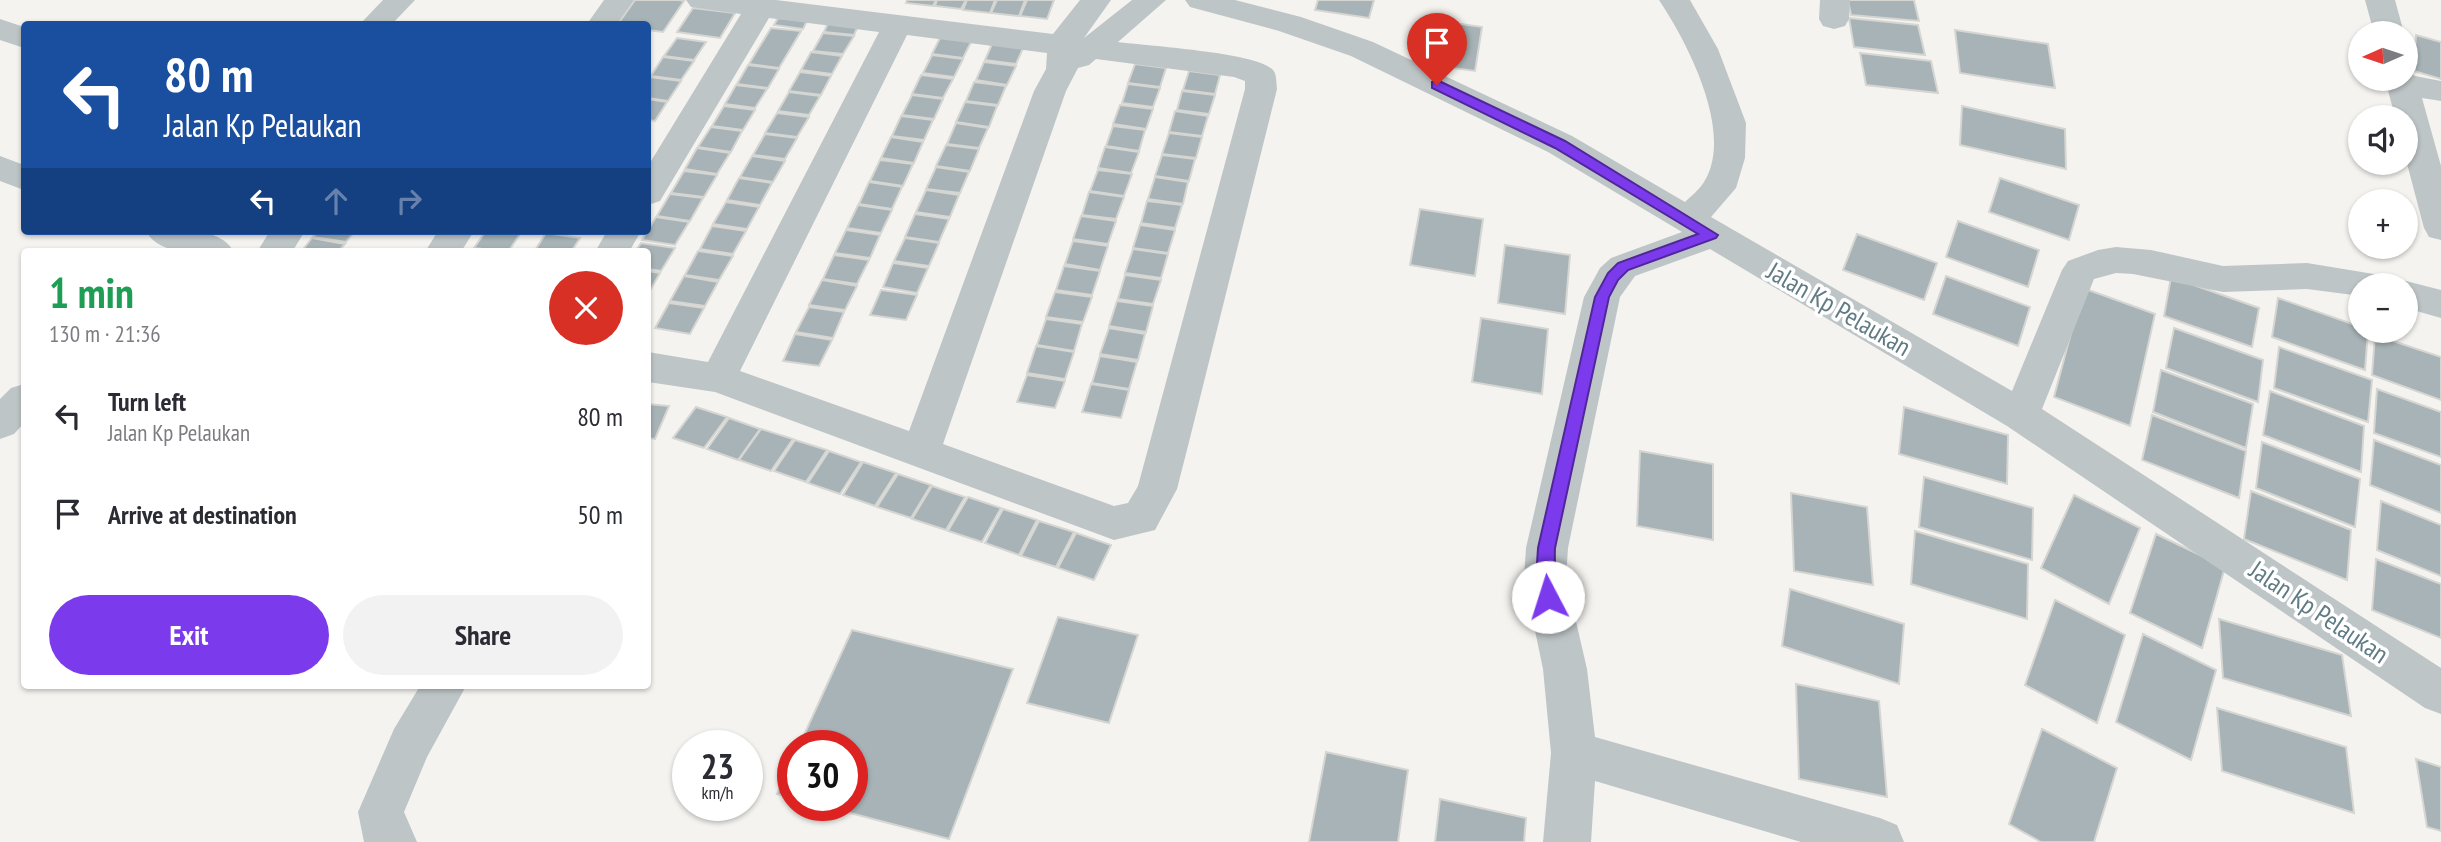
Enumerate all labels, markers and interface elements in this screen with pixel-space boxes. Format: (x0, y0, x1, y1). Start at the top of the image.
pin (1407, 13, 1467, 85)
north arrow (2348, 21, 2418, 91)
map controls (2348, 21, 2418, 343)
icon: arrive (1418, 24, 1456, 62)
text: 80 m (164, 42, 253, 106)
icon: left (49, 49, 140, 140)
text: Jalan Kp Pelaukan (164, 104, 362, 146)
button: sound (2348, 105, 2418, 175)
icon: left (244, 182, 282, 220)
icon: ahead (317, 182, 355, 220)
icon: right (390, 182, 428, 220)
button: + (2348, 189, 2418, 259)
street label: Jalan Kp Pelaukan (1761, 254, 1917, 363)
text: 1 min (49, 265, 134, 320)
button: close (549, 271, 623, 345)
button: − (2348, 273, 2418, 343)
text: 130 m · 21:36 (49, 319, 161, 348)
text: Turn left (108, 385, 186, 418)
icon: left (49, 397, 87, 435)
text: 80 m (577, 400, 623, 433)
text: Jalan Kp Pelaukan (108, 418, 250, 447)
icon: arrive (49, 495, 87, 533)
text: Arrive at destination (108, 498, 297, 531)
text: 50 m (577, 498, 623, 531)
street label: Jalan Kp Pelaukan (2243, 552, 2395, 670)
position arrow (1511, 560, 1585, 634)
button: Exit (49, 595, 329, 675)
button: Share (343, 595, 623, 675)
speed limit sign: 30 (777, 730, 868, 821)
text: 23 (701, 743, 734, 789)
text: km/h (702, 781, 733, 804)

